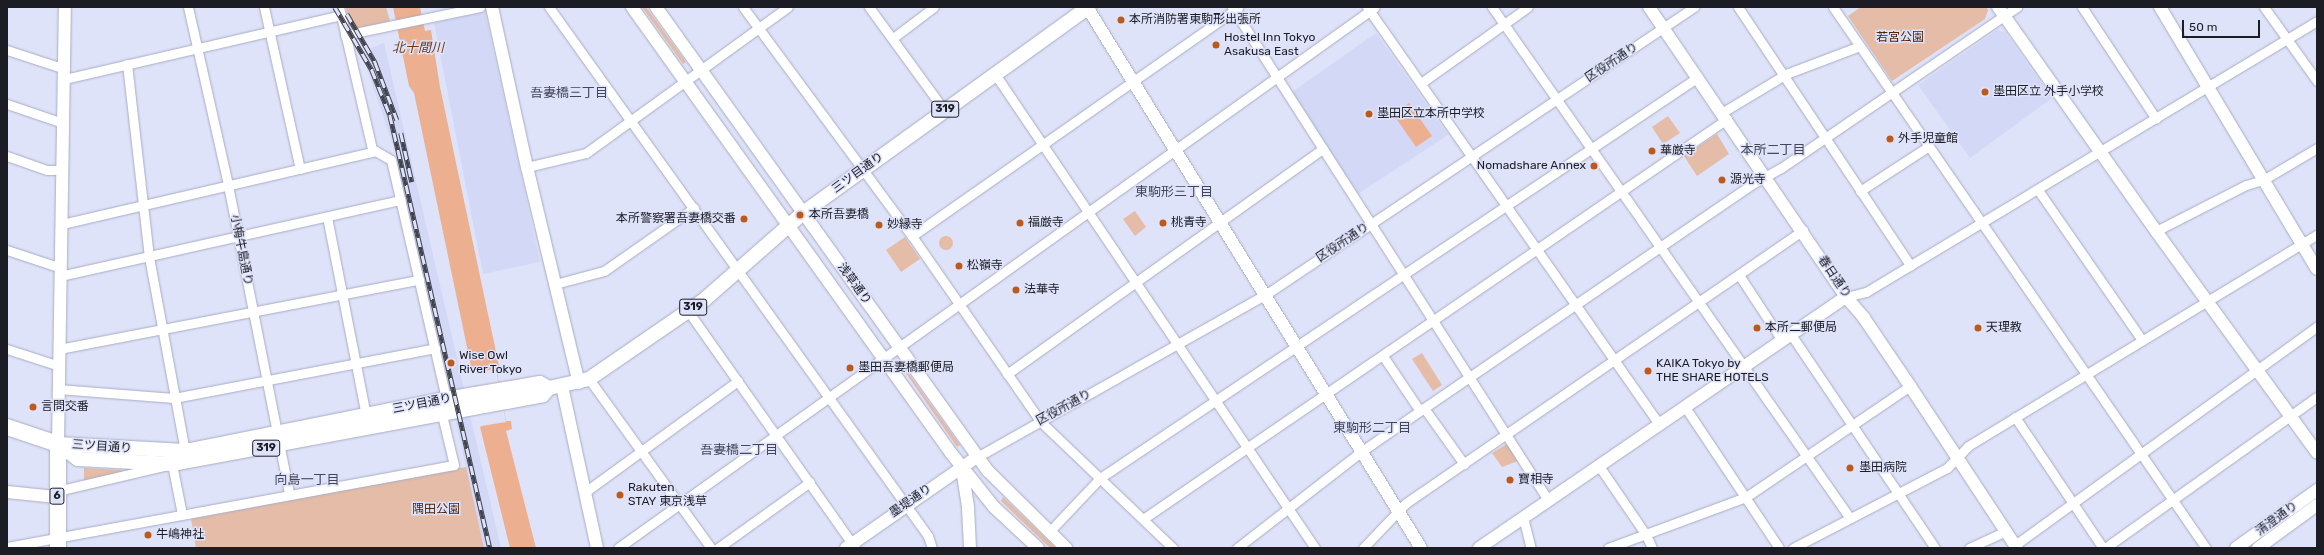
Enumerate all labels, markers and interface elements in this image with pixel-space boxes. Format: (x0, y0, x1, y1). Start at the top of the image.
scale bar (2184, 12, 2262, 38)
place label: 本所消防署東駒形出張所 (1129, 13, 1261, 27)
marker: 本所消防署東駒形出張所 (1116, 15, 1126, 25)
text: 50 m (2189, 20, 2217, 34)
place label: Hostel Inn Tokyo Asakusa East (1224, 31, 1316, 59)
park label: 若宮公園 (1876, 31, 1924, 45)
water label: 北十間川 (392, 40, 444, 56)
marker: Hostel Inn Tokyo Asakusa East (1211, 40, 1221, 50)
street label: 区役所通り (1583, 40, 1641, 86)
district label: 吾妻橋三丁目 (530, 85, 608, 101)
place label: 墨田区立 外手小学校 (1993, 85, 2104, 99)
marker: 墨田区立 外手小学校 (1980, 87, 1990, 97)
road number: 319 (931, 100, 959, 118)
place label: 墨田区立本所中学校 (1377, 107, 1485, 121)
marker: 墨田区立本所中学校 (1364, 109, 1374, 119)
place label: 外手児童館 (1898, 132, 1958, 146)
marker: 外手児童館 (1885, 134, 1895, 144)
district label: 本所二丁目 (1741, 142, 1805, 158)
place label: 華厳寺 (1660, 144, 1696, 158)
marker: 華厳寺 (1647, 146, 1657, 156)
street label: 三ツ目通り (829, 150, 887, 196)
place label: Nomadshare Annex (1477, 159, 1586, 173)
marker: Nomadshare Annex (1589, 161, 1599, 171)
place label: 源光寺 (1730, 173, 1766, 187)
marker: 源光寺 (1717, 175, 1727, 185)
district label: 東駒形三丁目 (1135, 184, 1213, 200)
place label: 本所吾妻橋 (809, 208, 869, 222)
marker: 本所吾妻橋 (794, 209, 806, 221)
place label: 本所警察署吾妻橋交番 (616, 212, 736, 226)
street label: 小梅牛島通り (227, 213, 255, 287)
marker: 本所警察署吾妻橋交番 (739, 214, 749, 224)
place label: 福厳寺 (1028, 216, 1064, 230)
place label: 桃青寺 (1171, 216, 1207, 230)
place label: 妙縁寺 (887, 218, 923, 232)
marker: 福厳寺 (1015, 218, 1025, 228)
marker: 桃青寺 (1158, 218, 1168, 228)
marker: 妙縁寺 (874, 220, 884, 230)
street label: 区役所通り (1314, 220, 1372, 266)
street label: 春日通り (1815, 253, 1853, 301)
place label: 松嶺寺 (967, 259, 1003, 273)
street label: 浅草通り (834, 260, 874, 308)
marker: 松嶺寺 (954, 261, 964, 271)
place label: 法華寺 (1024, 283, 1060, 297)
marker: 法華寺 (1011, 285, 1021, 295)
road number: 319 (679, 298, 707, 316)
place label: 本所二郵便局 (1765, 321, 1837, 335)
place label: 天理教 (1986, 321, 2022, 335)
marker: 本所二郵便局 (1752, 323, 1762, 333)
marker: 天理教 (1973, 323, 1983, 333)
place label: Wise Owl River Tokyo (459, 349, 523, 377)
place label: KAIKA Tokyo by THE SHARE HOTELS (1656, 357, 1769, 385)
marker: Wise Owl River Tokyo (446, 358, 456, 368)
place label: 墨田吾妻橋郵便局 (858, 361, 954, 375)
marker: 墨田吾妻橋郵便局 (845, 363, 855, 373)
marker: KAIKA Tokyo by THE SHARE HOTELS (1643, 366, 1653, 376)
street label: 区役所通り (1034, 387, 1094, 429)
street label: 三ツ目通り (391, 391, 453, 417)
place label: 言問交番 (41, 400, 89, 414)
marker: 言問交番 (28, 402, 38, 412)
district label: 東駒形二丁目 (1333, 420, 1411, 436)
street label: 三ツ目通り (72, 438, 132, 456)
road number: 319 (252, 439, 280, 457)
district label: 吾妻橋二丁目 (700, 442, 778, 458)
place label: 墨田病院 (1859, 461, 1907, 475)
marker: 墨田病院 (1844, 462, 1856, 474)
district label: 向島一丁目 (275, 472, 339, 488)
place label: 寶相寺 (1518, 473, 1554, 487)
marker: 寶相寺 (1505, 475, 1515, 485)
place label: Rakuten STAY 東京浅草 (628, 481, 707, 509)
street label: 墨堤通り (887, 481, 935, 521)
road number: 6 (49, 487, 65, 505)
marker: Rakuten STAY 東京浅草 (615, 490, 625, 500)
street label: 清澄通り (2253, 499, 2301, 539)
park label: 隅田公園 (412, 503, 460, 517)
place label: 牛嶋神社 (156, 528, 204, 542)
marker: 牛嶋神社 (143, 530, 153, 540)

